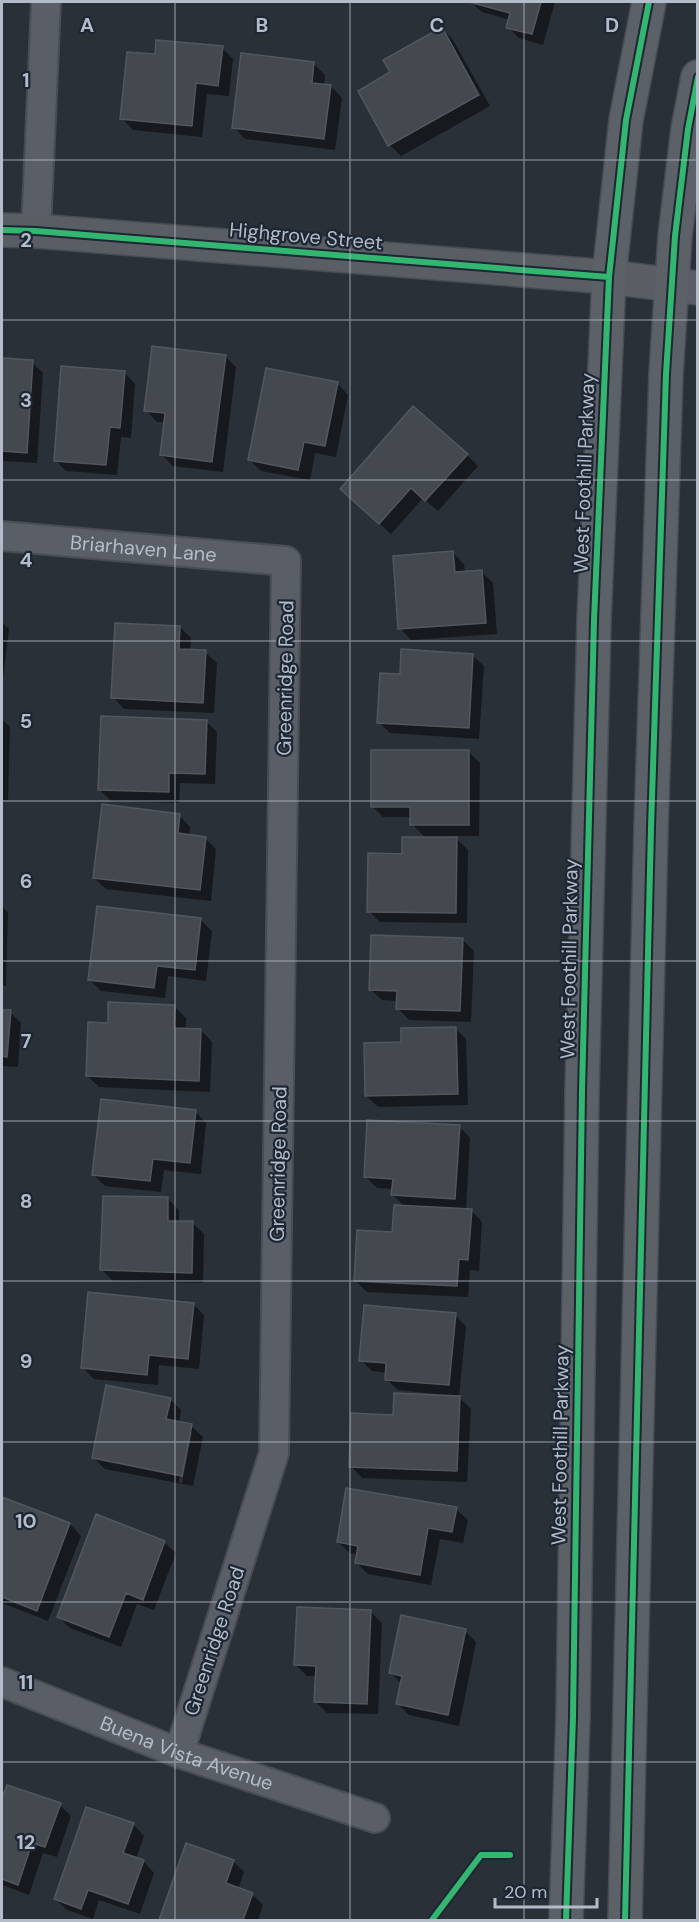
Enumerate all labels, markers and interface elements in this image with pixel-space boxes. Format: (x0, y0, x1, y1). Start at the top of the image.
text: A (80, 12, 94, 38)
text: B (256, 12, 268, 38)
text: C (430, 12, 444, 38)
text: D (605, 12, 619, 38)
text: 1 (22, 67, 30, 93)
street label: Highgrove Street (228, 216, 384, 256)
text: 2 (20, 227, 32, 253)
street label: West Foothill Parkway (568, 372, 600, 574)
text: 3 (20, 387, 32, 413)
street label: Briarhaven Lane (69, 529, 218, 568)
text: 4 (20, 547, 33, 573)
street label: Greenridge Road (271, 600, 299, 756)
text: 5 (20, 708, 32, 734)
street label: West Foothill Parkway (554, 859, 584, 1059)
text: 6 (20, 868, 32, 894)
text: 7 (21, 1028, 32, 1054)
street label: Greenridge Road (264, 1086, 292, 1242)
text: 8 (20, 1188, 32, 1214)
street label: West Foothill Parkway (545, 1345, 575, 1545)
text: 9 (20, 1348, 32, 1374)
text: 10 (15, 1508, 37, 1534)
street label: Greenridge Road (178, 1563, 250, 1719)
text: 11 (19, 1669, 33, 1695)
street label: Buena Vista Avenue (96, 1710, 277, 1796)
text: 12 (17, 1829, 35, 1855)
scale bar (495, 1871, 597, 1909)
text: 20 m (504, 1880, 547, 1904)

